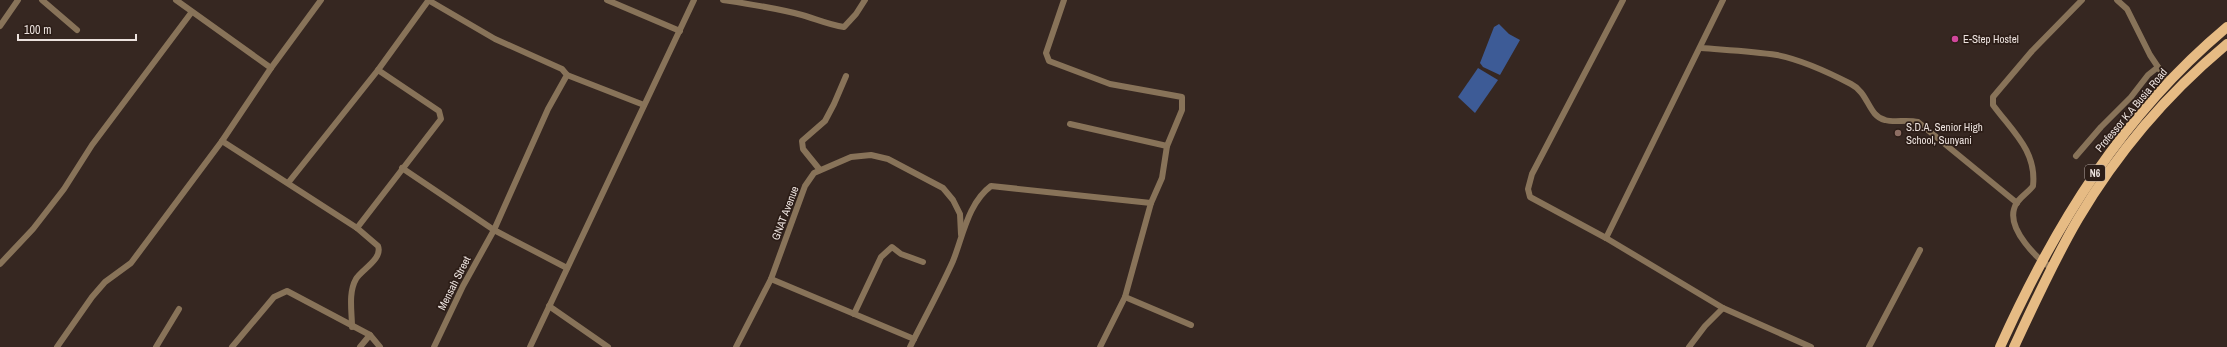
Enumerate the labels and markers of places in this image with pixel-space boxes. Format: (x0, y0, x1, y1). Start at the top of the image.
place label: E-Step Hostel (1963, 32, 2019, 46)
marker: E-Step Hostel (1950, 34, 1960, 44)
place label: S.D.A. Senior High School, Sunyani (1906, 120, 1983, 147)
marker: S.D.A. Senior High School, Sunyani (1893, 128, 1903, 138)

